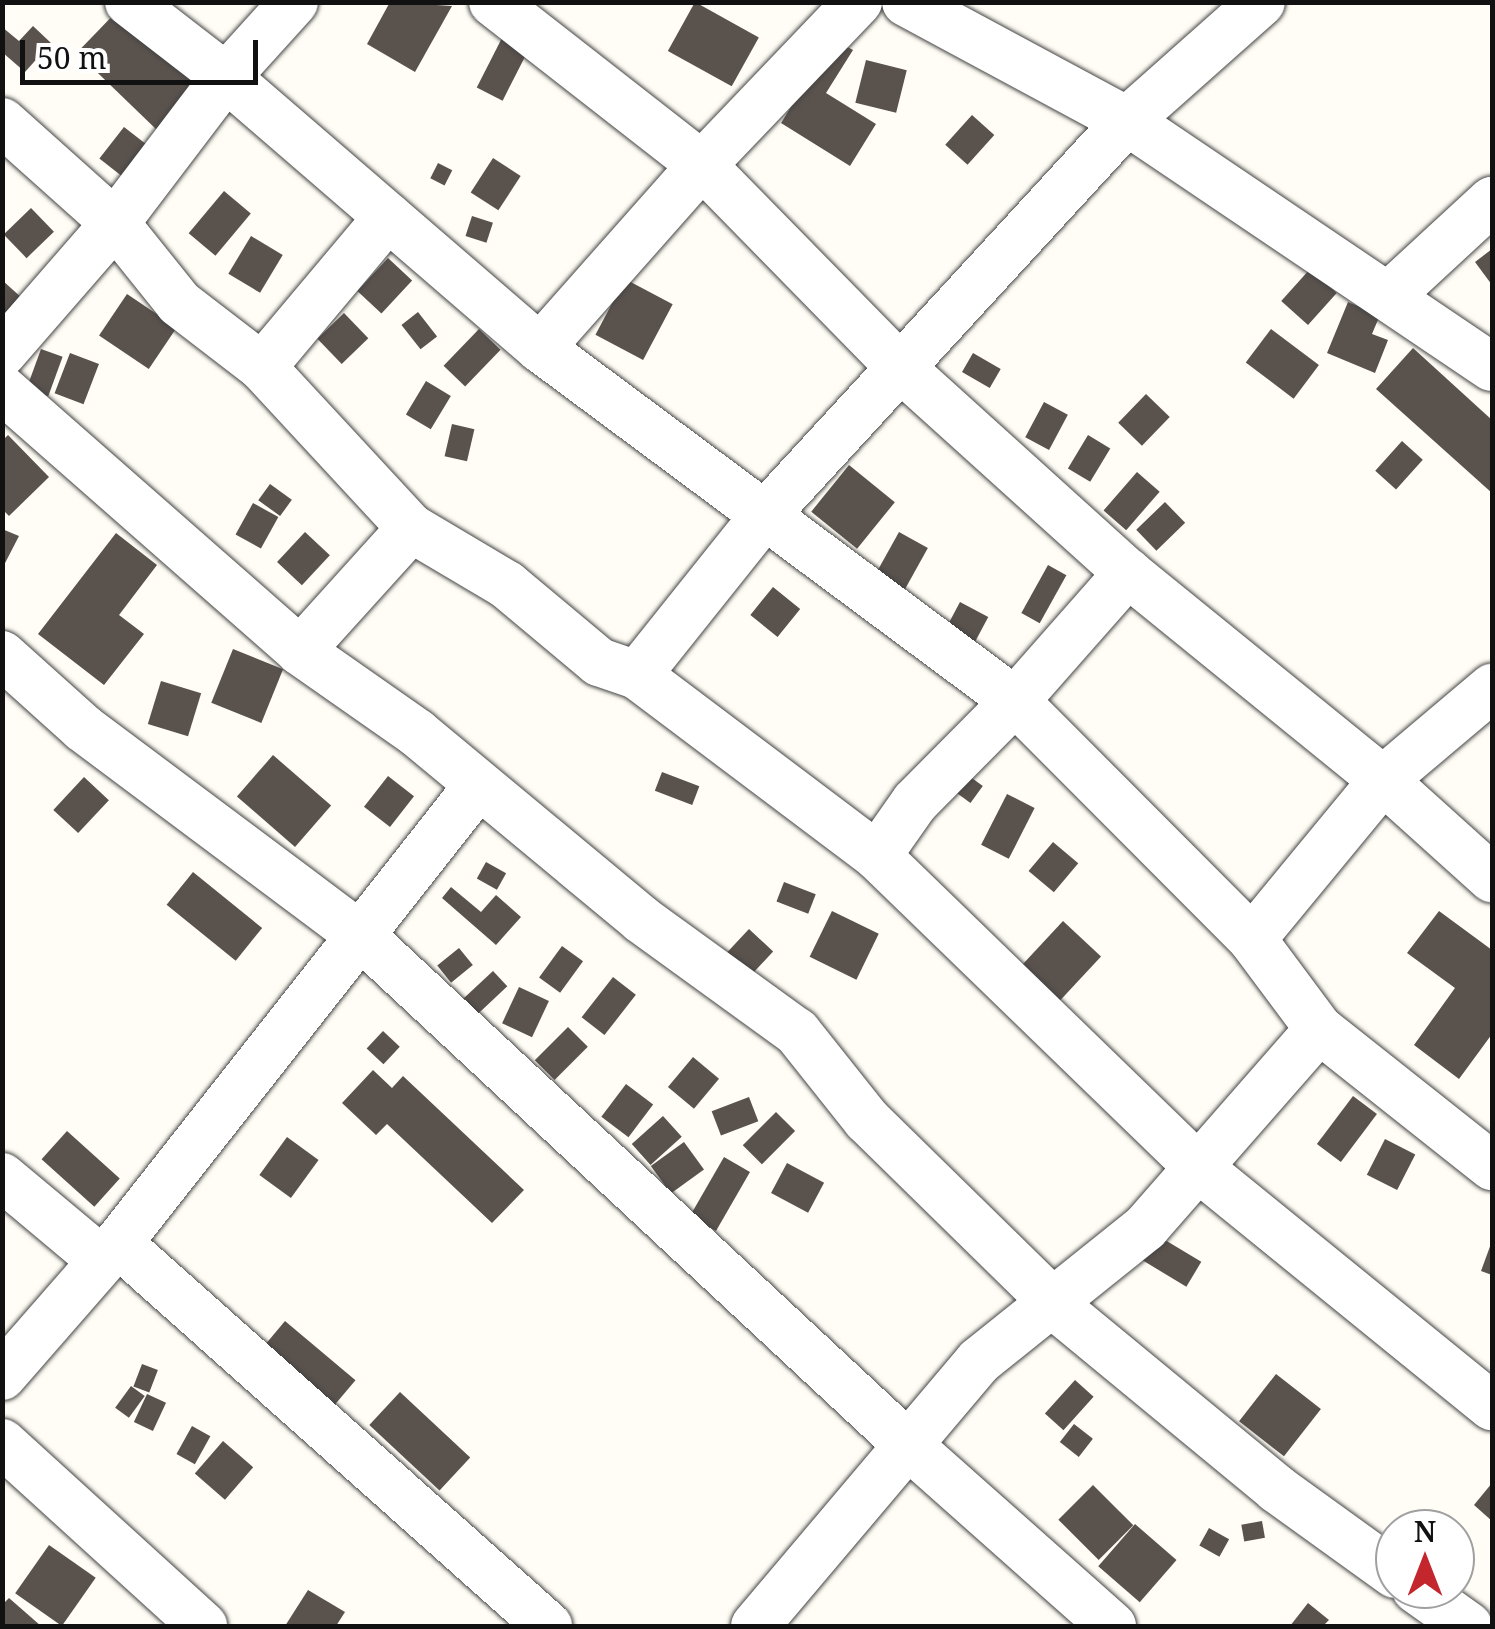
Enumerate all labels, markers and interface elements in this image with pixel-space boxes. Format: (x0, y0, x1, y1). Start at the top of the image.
scale bar (25, 20, 262, 82)
text: 50 m (37, 37, 107, 78)
north arrow (1375, 1509, 1475, 1609)
text: N (1414, 1512, 1436, 1550)

